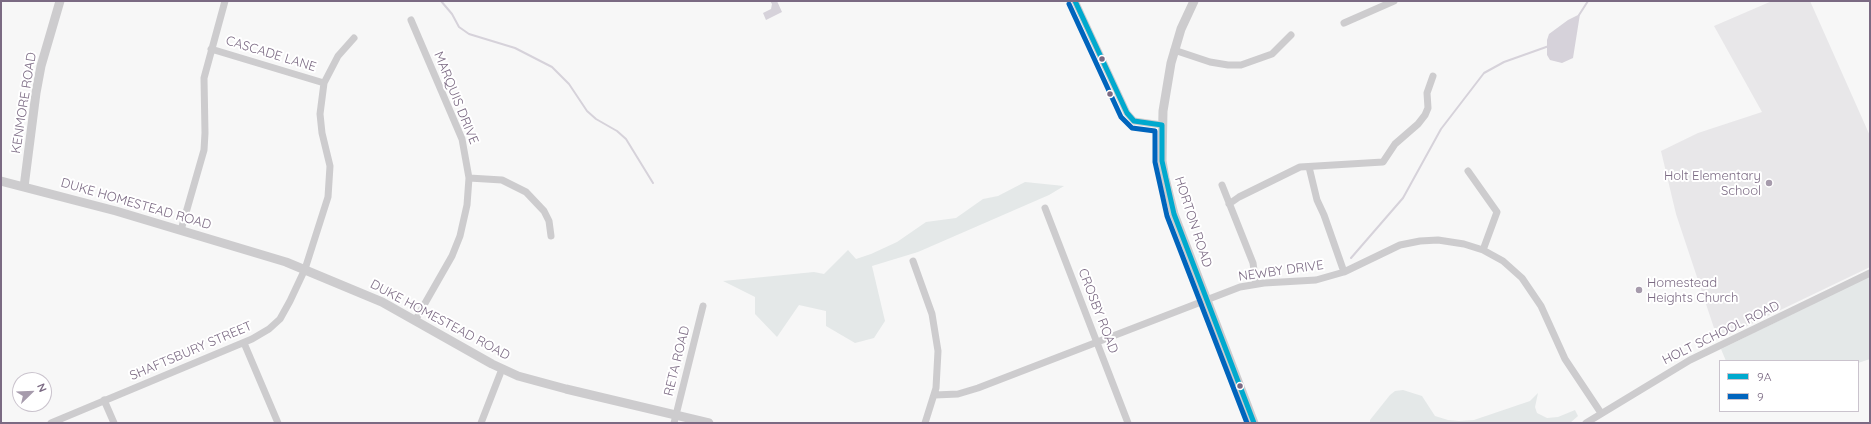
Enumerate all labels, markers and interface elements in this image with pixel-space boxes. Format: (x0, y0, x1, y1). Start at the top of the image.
street label: CASCADE LANE (224, 33, 318, 75)
street label: MARQUIS DRIVE (430, 49, 482, 147)
street label: KENMORE ROAD (8, 51, 40, 155)
unlabelled marker (1097, 54, 1107, 64)
unlabelled marker (1105, 89, 1115, 99)
place label: Holt Elementary School (1664, 168, 1761, 199)
street label: DUKE HOMESTEAD ROAD (59, 175, 213, 233)
street label: HORTON ROAD (1171, 175, 1215, 269)
marker: Holt Elementary School (1764, 178, 1774, 188)
street label: NEWBY DRIVE (1237, 257, 1325, 285)
street label: CROSBY ROAD (1075, 266, 1121, 356)
place label: Homestead Heights Church (1647, 275, 1738, 306)
street label: DUKE HOMESTEAD ROAD (368, 277, 512, 363)
marker: Homestead Heights Church (1634, 285, 1644, 295)
street label: HOLT SCHOOL ROAD (1660, 298, 1782, 368)
street label: SHAFTSBURY STREET (128, 318, 254, 384)
street label: RETA ROAD (661, 324, 693, 398)
legend (1719, 360, 1859, 412)
text: 9A (1757, 369, 1771, 384)
north arrow (12, 372, 52, 412)
text: N (34, 381, 50, 394)
unlabelled marker (1235, 381, 1245, 391)
text: 9 (1757, 389, 1764, 404)

